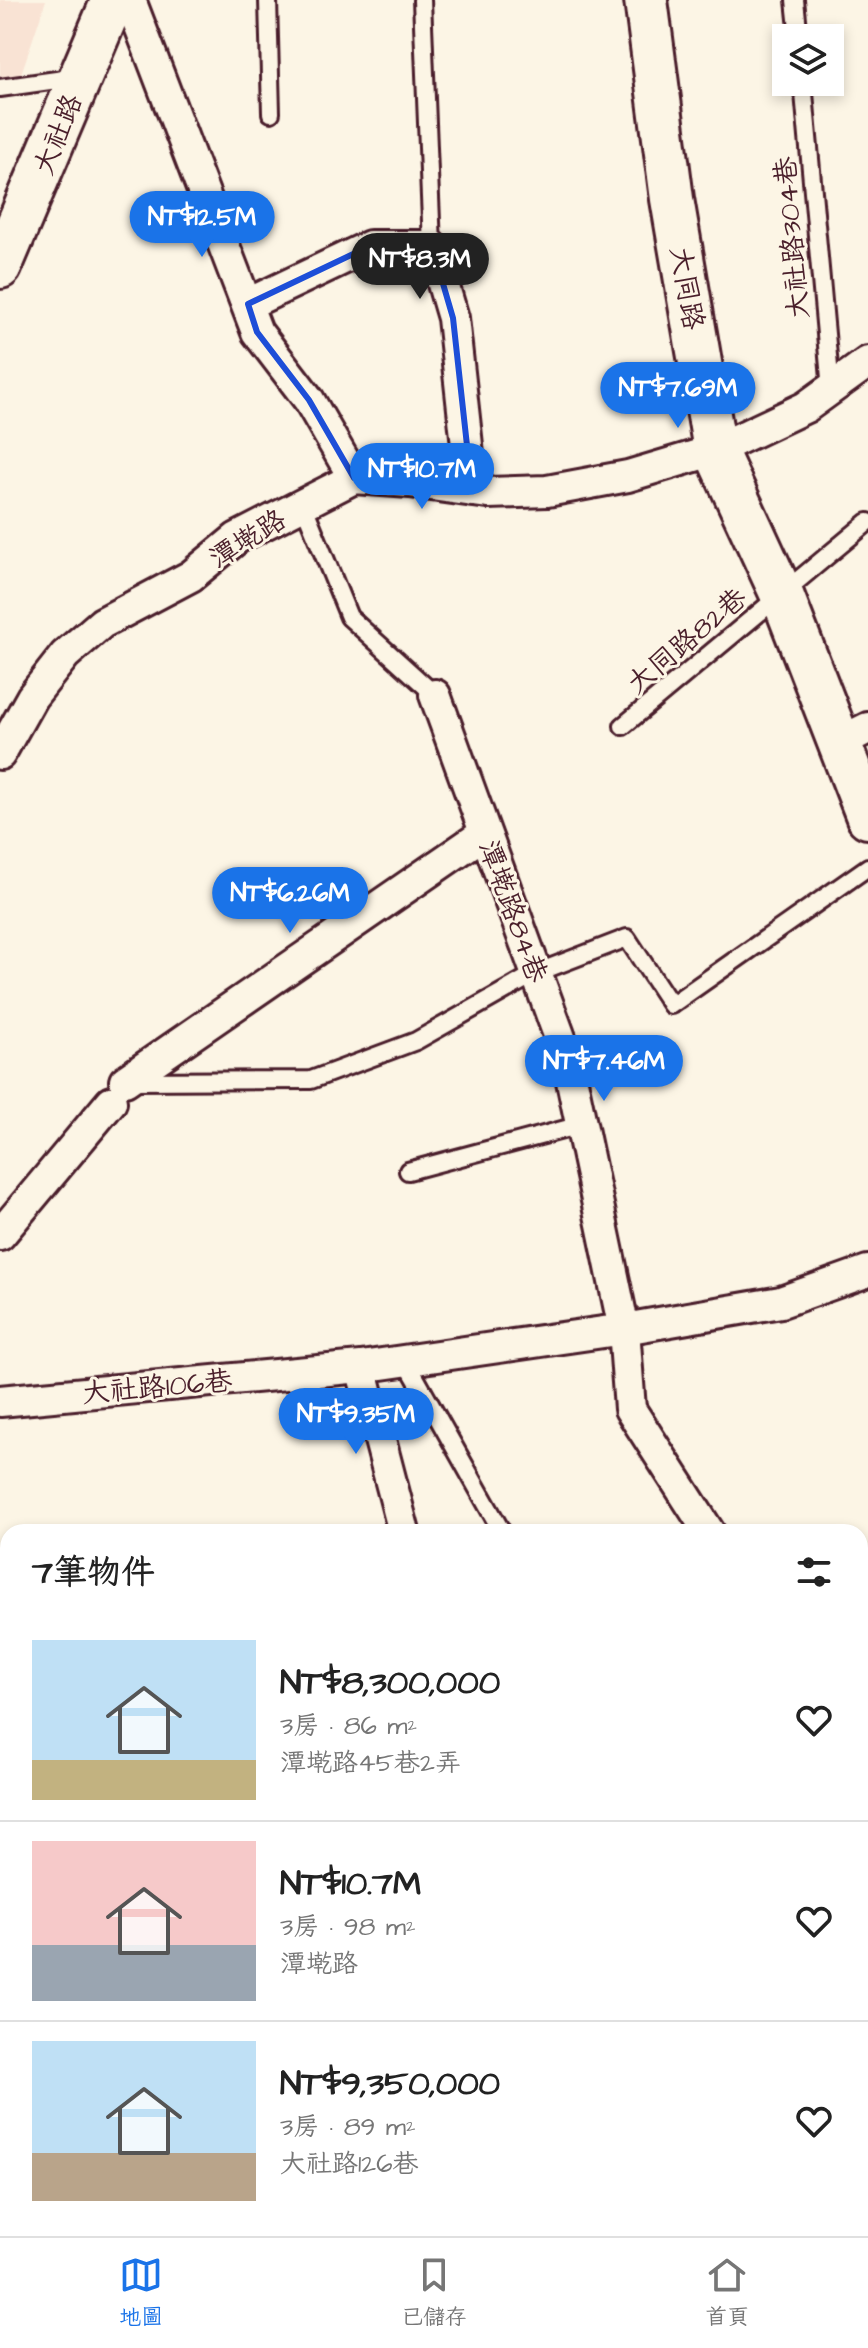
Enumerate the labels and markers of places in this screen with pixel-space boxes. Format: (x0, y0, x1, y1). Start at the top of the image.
pin: NT$12.5M (119, 191, 285, 259)
pin: NT$8.3M (346, 233, 494, 301)
pin: NT$7.69M (595, 362, 761, 430)
pin: NT$10.7M (339, 443, 505, 511)
pin: NT$6.26M (207, 867, 373, 935)
pin: NT$7.46M (521, 1035, 687, 1103)
pin: NT$9.35M (273, 1388, 439, 1456)

